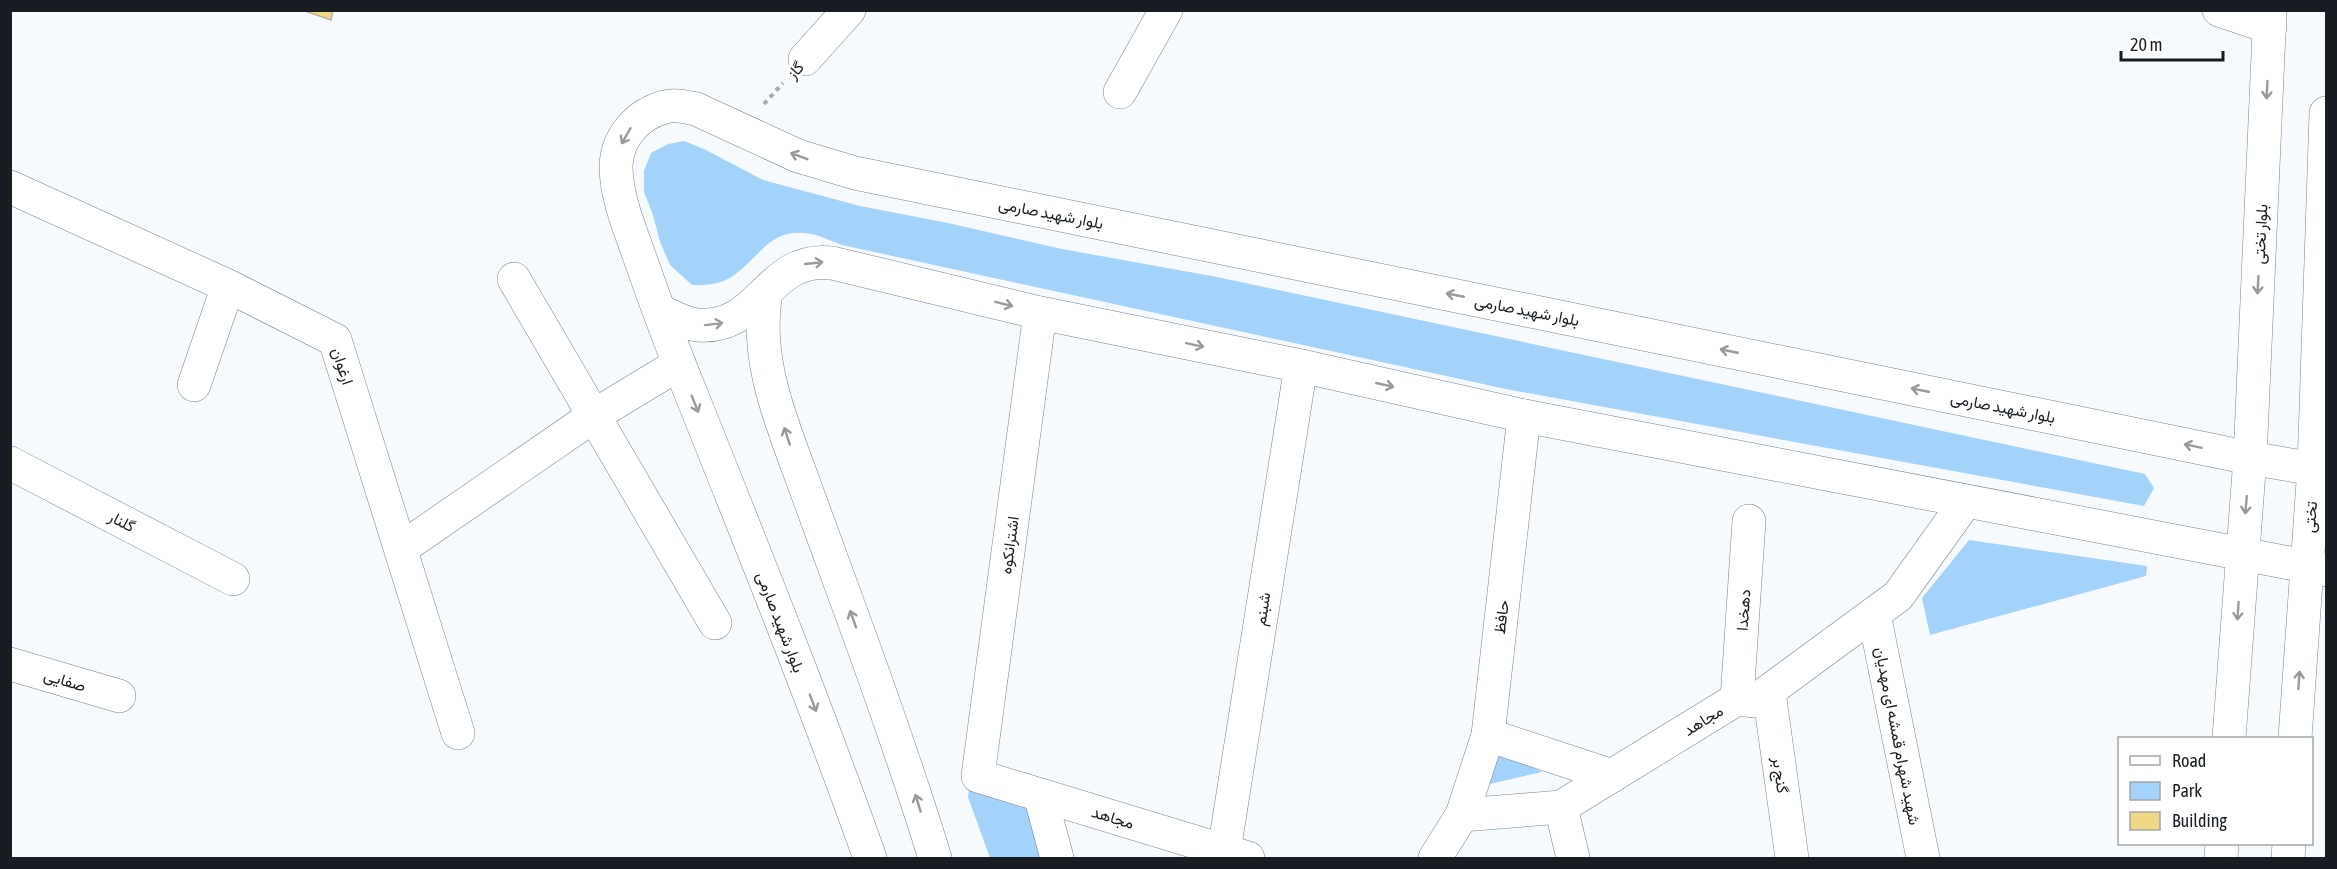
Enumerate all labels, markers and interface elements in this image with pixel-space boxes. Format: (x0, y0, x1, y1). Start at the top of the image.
scale bar (2121, 24, 2223, 62)
text: 20 m (2130, 34, 2162, 55)
street label: گاز (782, 58, 809, 84)
one-way arrow (2261, 79, 2272, 99)
one-way arrow (620, 127, 632, 144)
one-way arrow (790, 150, 809, 161)
street label: بلوار شهید صارمی (997, 194, 1105, 234)
street label: بلوار تختی (2249, 203, 2273, 265)
one-way arrow (804, 257, 823, 268)
one-way arrow (2253, 274, 2264, 294)
one-way arrow (1446, 289, 1466, 300)
street label: بلوار شهید صارمی (1473, 291, 1581, 331)
one-way arrow (994, 299, 1013, 311)
one-way arrow (704, 318, 723, 329)
one-way arrow (1184, 340, 1204, 351)
street label: ارغوان (327, 345, 357, 387)
one-way arrow (1720, 345, 1739, 356)
one-way arrow (1375, 380, 1395, 391)
one-way arrow (1911, 384, 1930, 395)
street label: بلوار شهید صارمی (1949, 388, 2057, 428)
one-way arrow (690, 394, 701, 413)
one-way arrow (780, 427, 791, 446)
one-way arrow (2184, 440, 2204, 451)
one-way arrow (2240, 495, 2251, 515)
street label: تختی (2300, 500, 2322, 534)
street label: گلنار (104, 506, 138, 537)
street label: اشترانکوه (996, 515, 1024, 575)
street label: بلوار شهید صارمی (752, 569, 808, 676)
street label: دهخدا (1733, 588, 1753, 632)
street label: شبنم (1250, 591, 1276, 627)
street label: حافظ (1490, 599, 1512, 635)
one-way arrow (2232, 601, 2243, 621)
one-way arrow (847, 610, 858, 629)
street label: شهید شهرام قمشه ای مهدیان (1870, 646, 1924, 827)
street label: صفایی (41, 665, 88, 697)
one-way arrow (2294, 671, 2305, 691)
one-way arrow (808, 693, 819, 712)
street label: مجاهد (1680, 701, 1727, 740)
legend (2118, 737, 2313, 845)
text: Road (2172, 750, 2206, 771)
street label: گنج بر (1766, 755, 1792, 795)
text: Park (2172, 780, 2202, 801)
one-way arrow (912, 794, 923, 813)
street label: مجاهد (1089, 802, 1136, 833)
text: Building (2172, 810, 2227, 831)

